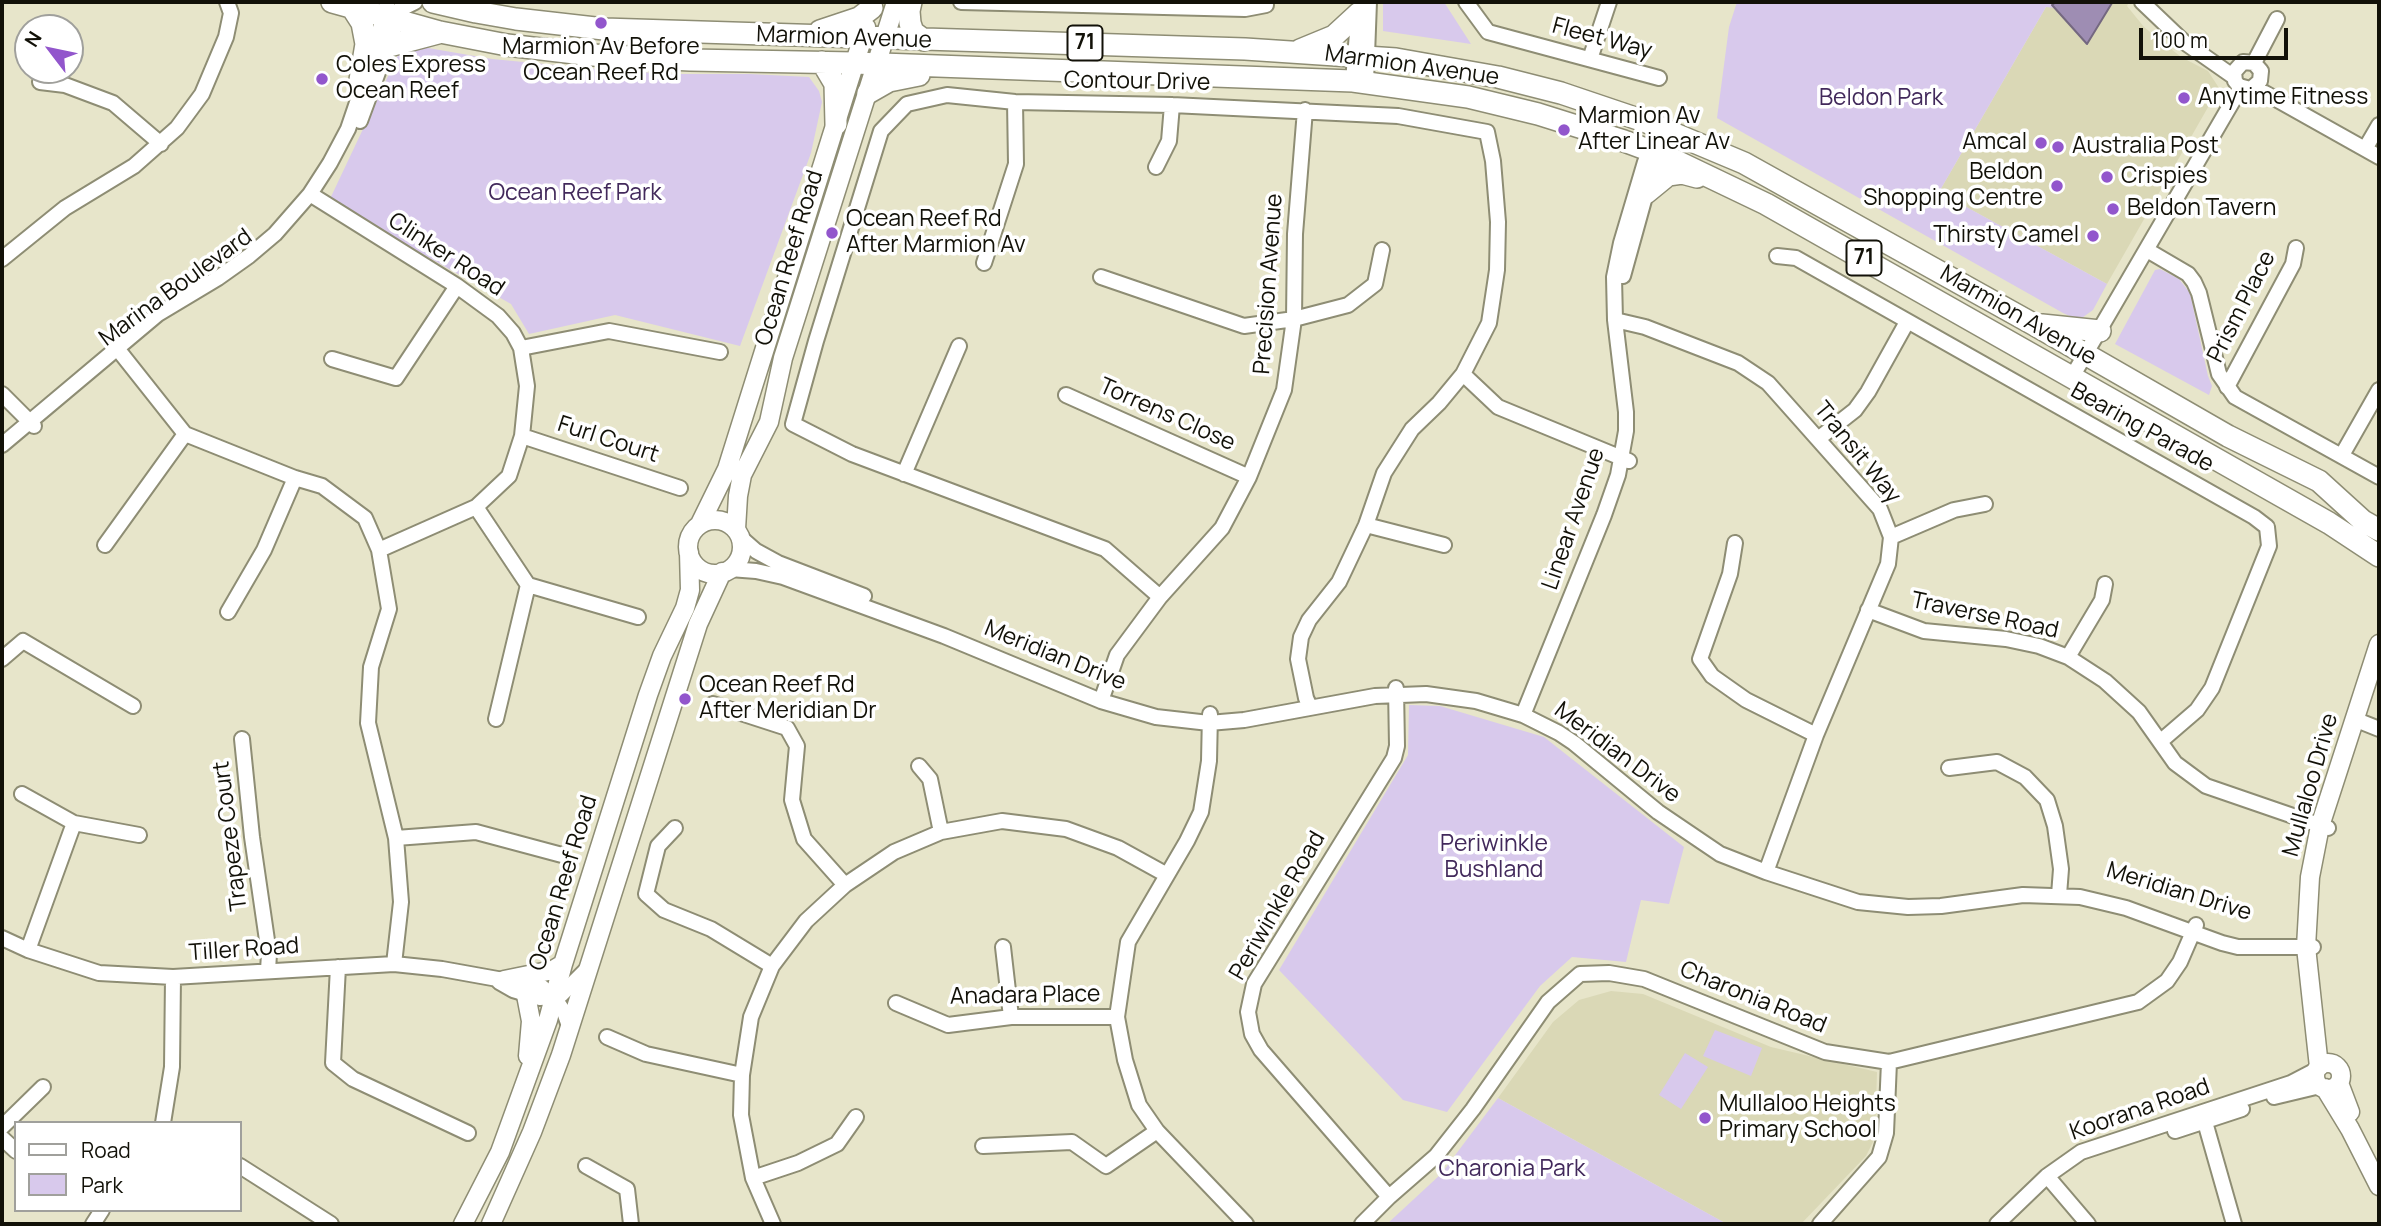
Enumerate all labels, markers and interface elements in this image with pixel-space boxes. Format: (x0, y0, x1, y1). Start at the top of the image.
street label: Fleet Way (1549, 12, 1655, 66)
north arrow (14, 14, 84, 84)
scale bar (2143, 14, 2292, 58)
marker: Marmion Av Before Ocean Reef Rd (593, 15, 609, 31)
street label: Marmion Avenue (756, 21, 932, 55)
text: N (18, 26, 48, 52)
road number: 71 (1068, 26, 1102, 60)
text: 100 m (2152, 26, 2208, 54)
place label: Marmion Av Before Ocean Reef Rd (502, 34, 700, 88)
street label: Marmion Avenue (1323, 40, 1501, 92)
place label: Coles Express Ocean Reef (336, 52, 486, 106)
street label: Contour Drive (1064, 67, 1210, 97)
marker: Coles Express Ocean Reef (314, 71, 330, 87)
place label: Anytime Fitness (2198, 84, 2368, 112)
park label: Beldon Park (1819, 85, 1943, 113)
marker: Anytime Fitness (2176, 90, 2192, 106)
place label: Marmion Av After Linear Av (1578, 103, 1730, 157)
marker: Marmion Av After Linear Av (1556, 122, 1572, 138)
place label: Amcal (1962, 129, 2027, 157)
place label: Australia Post (2072, 133, 2219, 161)
marker: Amcal (2033, 135, 2049, 151)
marker: Australia Post (2050, 139, 2066, 155)
place label: Beldon Shopping Centre (1863, 159, 2043, 213)
place label: Crispies (2121, 163, 2208, 191)
street label: Ocean Reef Road (750, 167, 830, 349)
marker: Crispies (2099, 169, 2115, 185)
marker: Beldon Shopping Centre (2049, 178, 2065, 194)
park label: Ocean Reef Park (488, 180, 662, 208)
street label: Precision Avenue (1249, 193, 1289, 375)
place label: Beldon Tavern (2127, 195, 2276, 223)
marker: Beldon Tavern (2105, 201, 2121, 217)
place label: Ocean Reef Rd After Marmion Av (846, 206, 1026, 260)
street label: Clinker Road (383, 207, 509, 303)
place label: Thirsty Camel (1933, 222, 2079, 250)
street label: Marina Boulevard (94, 223, 258, 353)
marker: Ocean Reef Rd After Marmion Av (824, 225, 840, 241)
marker: Thirsty Camel (2085, 228, 2101, 244)
road number: 71 (1846, 240, 1882, 276)
street label: Prism Place (2202, 247, 2282, 367)
street label: Marmion Avenue (1935, 260, 2101, 372)
street label: Torrens Close (1095, 373, 1239, 457)
street label: Bearing Parade (2066, 377, 2218, 479)
street label: Transit Way (1808, 397, 1906, 509)
street label: Furl Court (554, 411, 662, 469)
street label: Linear Avenue (1537, 444, 1611, 594)
street label: Traverse Road (1909, 587, 2061, 645)
street label: Meridian Drive (980, 615, 1130, 697)
place label: Ocean Reef Rd After Meridian Dr (699, 672, 876, 726)
marker: Ocean Reef Rd After Meridian Dr (677, 691, 693, 707)
street label: Meridian Drive (1549, 697, 1685, 809)
street label: Mullaloo Drive (2277, 710, 2345, 860)
street label: Trapeze Court (208, 759, 254, 913)
street label: Ocean Reef Road (524, 792, 604, 974)
street label: Periwinkle Road (1224, 827, 1332, 985)
park label: Periwinkle Bushland (1440, 831, 1548, 885)
street label: Meridian Drive (2103, 857, 2255, 927)
street label: Tiller Road (188, 932, 300, 968)
street label: Charonia Road (1676, 956, 1830, 1040)
street label: Anadara Place (950, 981, 1100, 1011)
street label: Koorana Road (2066, 1073, 2214, 1147)
place label: Mullaloo Heights Primary School (1719, 1091, 1896, 1145)
marker: Mullaloo Heights Primary School (1697, 1110, 1713, 1126)
legend (14, 1121, 242, 1212)
text: Road (81, 1136, 131, 1164)
park label: Charonia Park (1439, 1156, 1585, 1184)
text: Park (81, 1171, 123, 1199)

